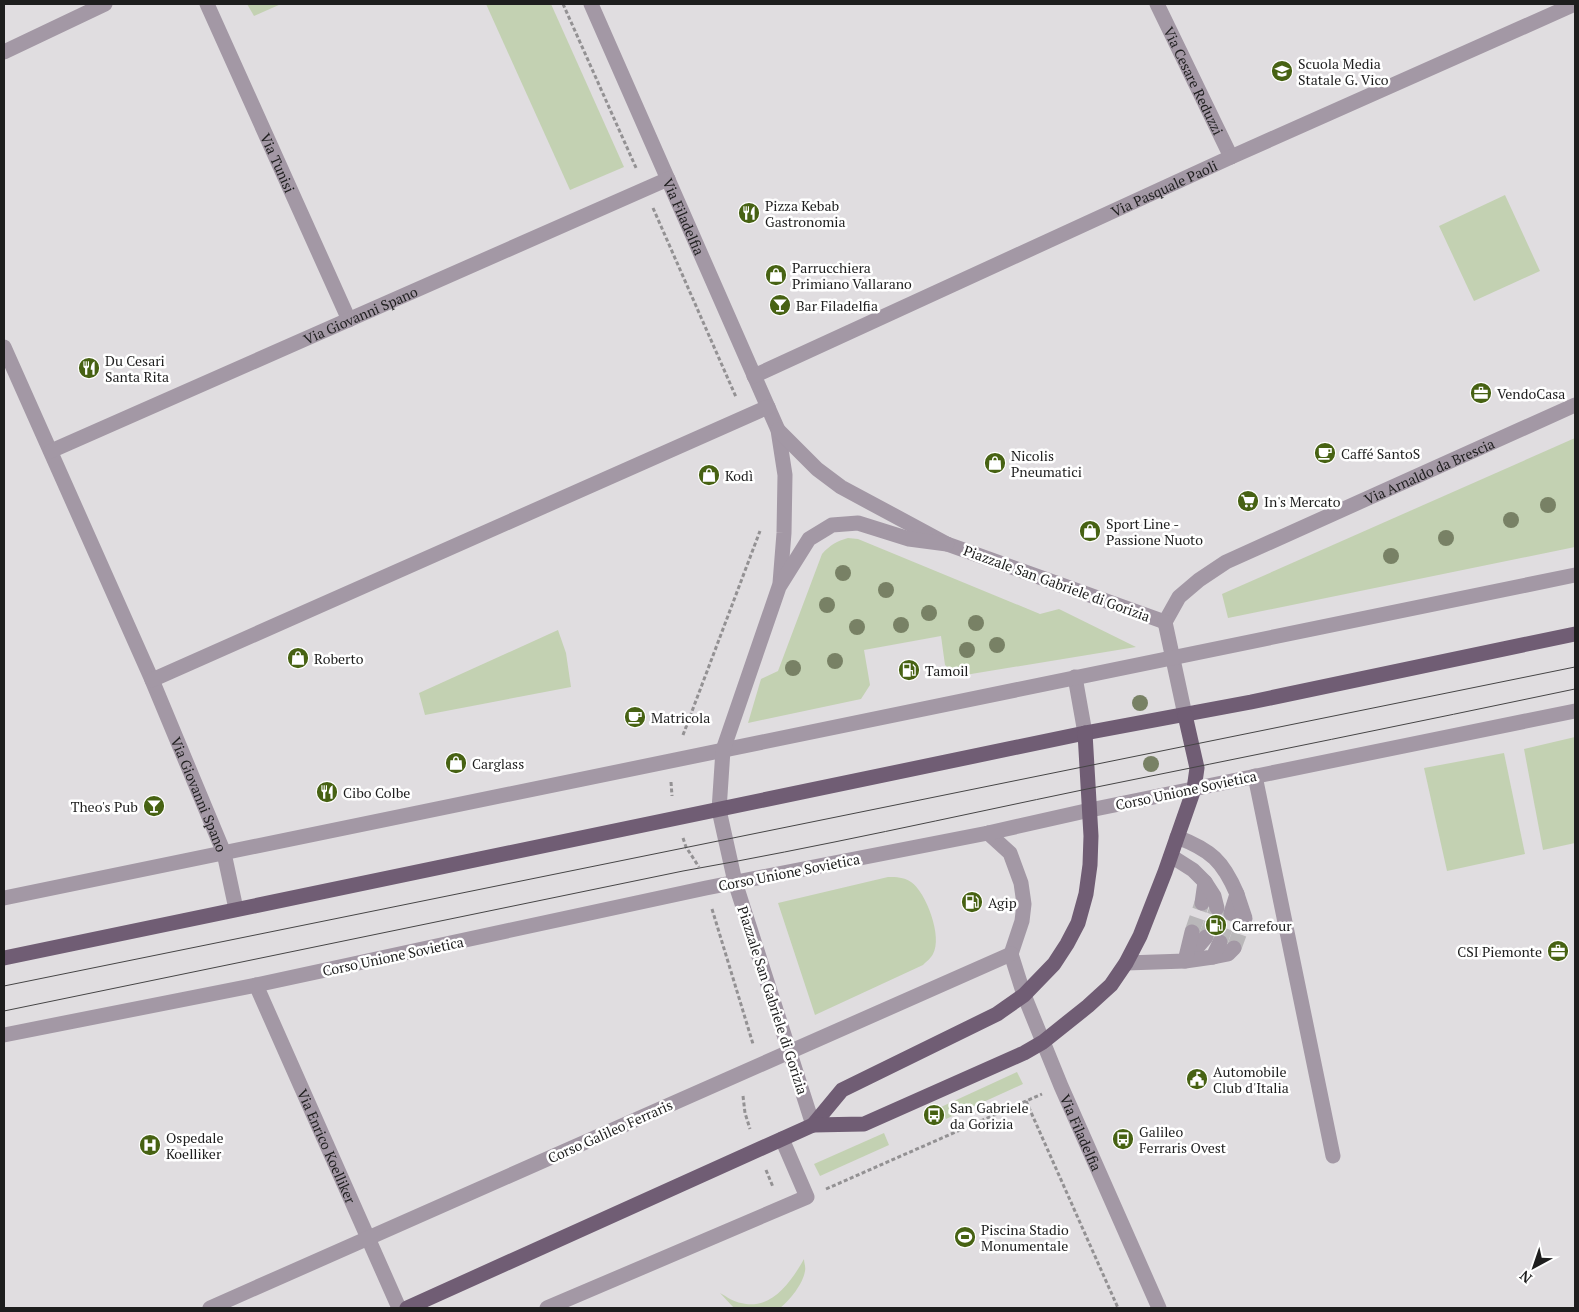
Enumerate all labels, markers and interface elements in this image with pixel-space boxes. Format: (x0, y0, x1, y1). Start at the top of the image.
street label: Via Cesare Reduzzi (1160, 23, 1228, 138)
place label: Scuola Media Statale G. Vico (1298, 54, 1389, 89)
school or university icon: Scuola Media Statale G. Vico (1270, 59, 1294, 83)
street label: Via Tunisi (257, 130, 300, 196)
street label: Via Pasquale Paoli (1108, 155, 1220, 220)
street label: Via Filadelfia (659, 175, 709, 258)
place label: Pizza Kebab Gastronomia (765, 196, 846, 231)
restaurant icon: Pizza Kebab Gastronomia (737, 201, 761, 225)
place label: Parrucchiera Primiano Vallarano (792, 258, 912, 293)
shop icon: Parrucchiera Primiano Vallarano (764, 263, 788, 287)
street label: Via Giovanni Spano (300, 281, 420, 348)
bar icon: Bar Filadelfia (768, 293, 792, 317)
place label: Bar Filadelfia (796, 296, 878, 315)
place label: Du Cesari Santa Rita (105, 351, 169, 386)
restaurant icon: Du Cesari Santa Rita (77, 356, 101, 380)
office icon: VendoCasa (1469, 381, 1493, 405)
place label: VendoCasa (1497, 384, 1565, 403)
street label: Via Arnaldo da Brescia (1361, 433, 1497, 508)
cafe icon: Caffé SantoS (1313, 441, 1337, 465)
place label: Caffé SantoS (1341, 444, 1420, 463)
place label: Nicolis Pneumatici (1011, 446, 1082, 481)
shop icon: Nicolis Pneumatici (983, 451, 1007, 475)
shop icon: Kodì (697, 463, 721, 487)
place label: Kodì (725, 466, 753, 485)
supermarket icon: In's Mercato (1236, 489, 1260, 513)
place label: In's Mercato (1264, 492, 1341, 511)
place label: Sport Line - Passione Nuoto (1106, 514, 1203, 549)
shop icon: Sport Line - Passione Nuoto (1078, 519, 1102, 543)
street label: Piazzale San Gabriele di Gorizia (961, 540, 1153, 626)
shop icon: Roberto (286, 646, 310, 670)
place label: Roberto (314, 649, 364, 668)
fuel station icon: Tamoil (897, 658, 921, 682)
place label: Tamoil (925, 661, 969, 680)
cafe icon: Matricola (623, 705, 647, 729)
place label: Matricola (651, 708, 710, 727)
street label: Via Giovanni Spano (167, 734, 232, 855)
shop icon: Carglass (444, 751, 468, 775)
place label: Carglass (472, 754, 524, 773)
street label: Corso Unione Sovietica (1114, 766, 1258, 814)
restaurant icon: Cibo Colbe (315, 780, 339, 804)
place label: Cibo Colbe (343, 783, 410, 802)
bar icon: Theo's Pub (142, 794, 166, 818)
place label: Theo's Pub (71, 797, 138, 816)
street label: Corso Unione Sovietica (717, 849, 861, 895)
fuel station icon: Agip (960, 890, 984, 914)
place label: Agip (988, 893, 1017, 912)
street label: Piazzale San Gabriele di Gorizia (734, 903, 812, 1097)
fuel station icon: Carrefour (1204, 913, 1228, 937)
place label: Carrefour (1232, 916, 1292, 935)
street label: Corso Unione Sovietica (321, 932, 465, 980)
office icon: CSI Piemonte (1546, 939, 1570, 963)
place label: CSI Piemonte (1457, 942, 1542, 961)
place label: Automobile Club d'Italia (1213, 1062, 1289, 1097)
public building icon: Automobile Club d'Italia (1185, 1067, 1209, 1091)
street label: Via Enrico Koelliker (294, 1086, 361, 1207)
street label: Via Filadelfia (1056, 1091, 1107, 1174)
street label: Corso Galileo Ferraris (545, 1095, 675, 1167)
place label: San Gabriele da Gorizia (950, 1098, 1029, 1133)
bus stop icon: San Gabriele da Gorizia (922, 1103, 946, 1127)
place label: Galileo Ferraris Ovest (1139, 1122, 1227, 1157)
bus stop icon: Galileo Ferraris Ovest (1111, 1127, 1135, 1151)
place label: Ospedale Koelliker (166, 1128, 223, 1163)
hospital icon: Ospedale Koelliker (138, 1133, 162, 1157)
place label: Piscina Stadio Monumentale (981, 1220, 1069, 1255)
sports icon: Piscina Stadio Monumentale (953, 1225, 977, 1249)
north arrow (1509, 1242, 1559, 1292)
text: N (1515, 1266, 1535, 1288)

